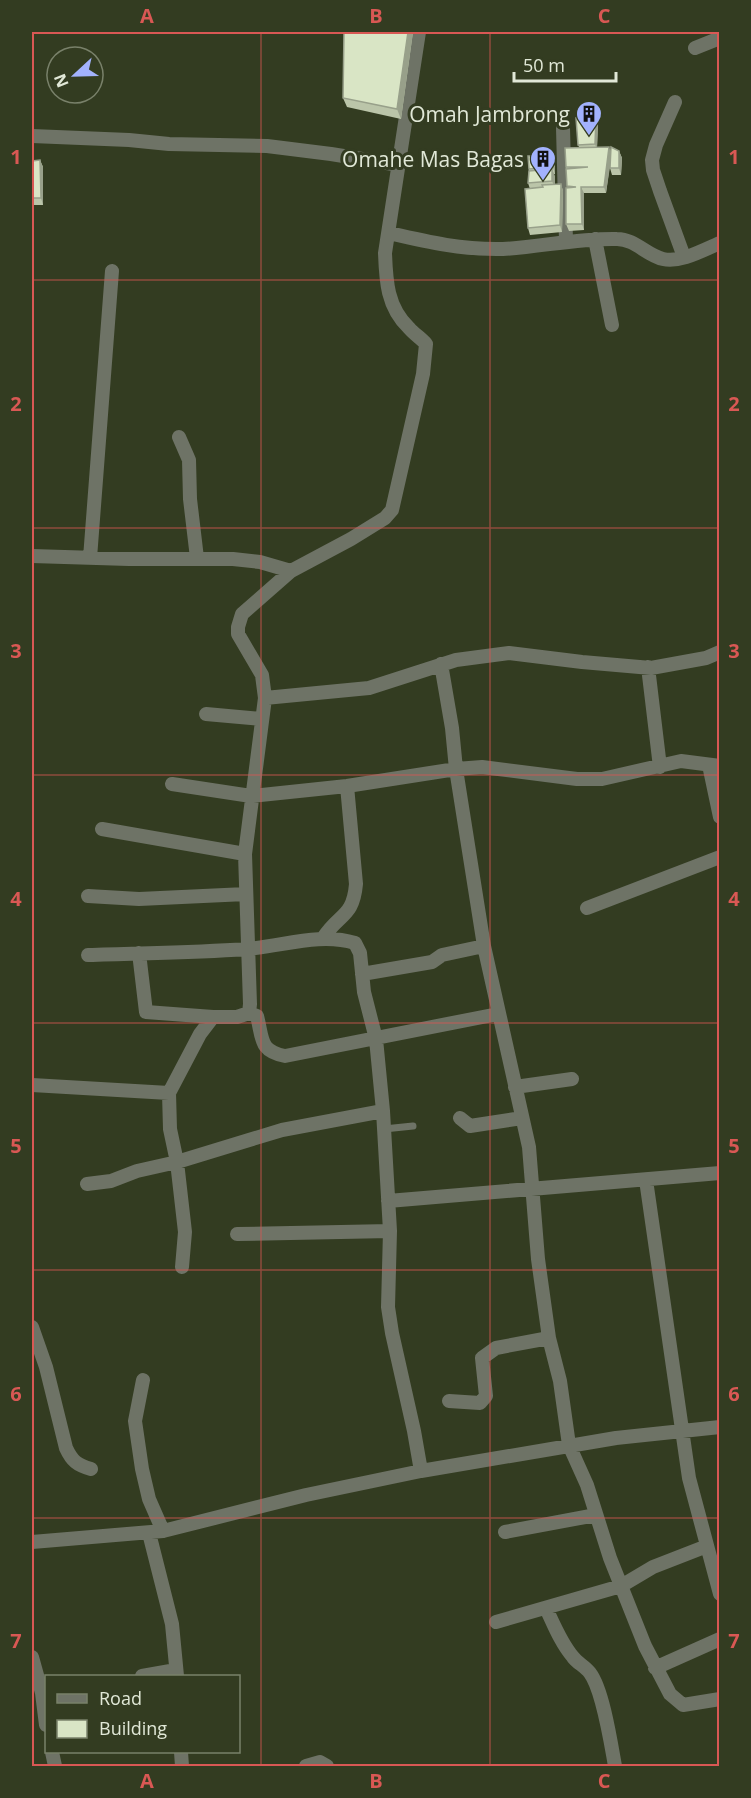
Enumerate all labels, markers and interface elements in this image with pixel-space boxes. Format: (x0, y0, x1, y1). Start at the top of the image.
text: A (140, 2, 154, 29)
text: B (369, 2, 383, 29)
text: C (598, 2, 611, 29)
north arrow (45, 45, 105, 105)
scale bar (514, 45, 616, 83)
text: 50 m (523, 53, 565, 77)
text: N (48, 70, 74, 91)
building icon: Omah Jambrong (574, 99, 604, 137)
place label: Omah Jambrong (409, 100, 570, 128)
text: 1 (10, 143, 22, 170)
text: 1 (728, 143, 740, 170)
building icon: Omahe Mas Bagas (528, 144, 558, 182)
place label: Omahe Mas Bagas (342, 145, 524, 173)
text: 2 (10, 390, 22, 417)
text: 2 (728, 390, 740, 417)
text: 3 (10, 637, 22, 664)
text: 3 (728, 637, 740, 664)
text: 4 (10, 885, 22, 912)
text: 4 (728, 885, 740, 912)
text: 5 (10, 1132, 22, 1159)
text: 5 (728, 1132, 740, 1159)
text: 6 (10, 1380, 22, 1407)
text: 6 (728, 1380, 740, 1407)
text: 7 (10, 1627, 22, 1654)
text: 7 (728, 1627, 740, 1654)
legend (45, 1675, 240, 1753)
text: Road (99, 1686, 142, 1710)
text: Building (99, 1716, 167, 1740)
text: A (140, 1767, 154, 1794)
text: B (369, 1767, 383, 1794)
text: C (598, 1767, 611, 1794)

